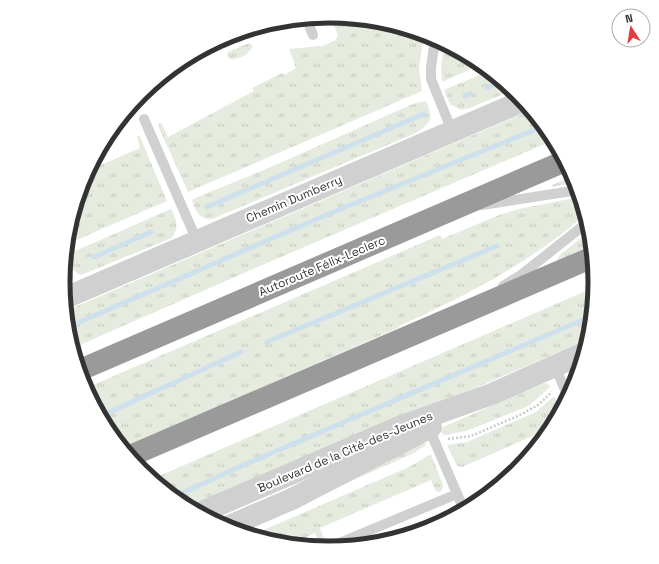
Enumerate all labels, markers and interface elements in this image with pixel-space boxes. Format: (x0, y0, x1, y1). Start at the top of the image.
north arrow (611, 8, 651, 48)
text: N (624, 11, 634, 26)
street label: Chemin Dumberry (244, 172, 344, 226)
street label: Autoroute Félix-Leclerc (256, 232, 388, 300)
street label: Boulevard de la Cité-des-Jeunes (255, 408, 435, 496)

